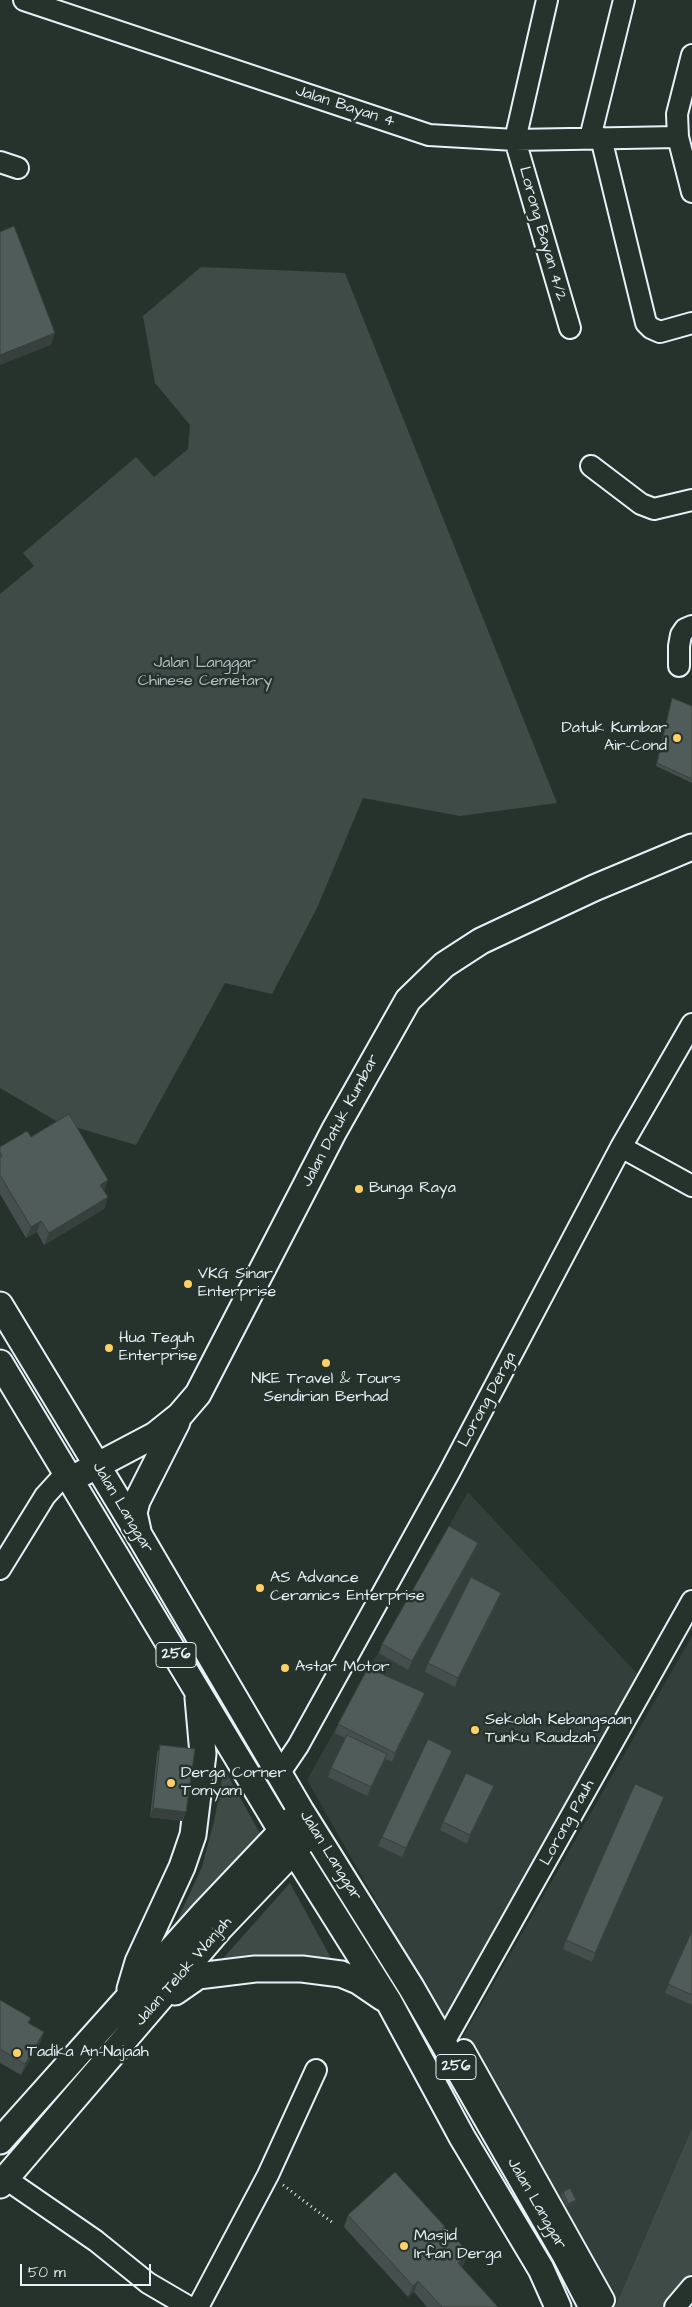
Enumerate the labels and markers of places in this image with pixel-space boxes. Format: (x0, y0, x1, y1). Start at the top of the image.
place label: Datuk Kumbar Air-Cond (561, 719, 667, 757)
marker: Datuk Kumbar Air-Cond (671, 732, 683, 744)
place label: Bunga Raya (369, 1179, 456, 1199)
marker: Bunga Raya (353, 1183, 365, 1195)
place label: VKG Sinar Enterprise (198, 1265, 276, 1303)
marker: VKG Sinar Enterprise (182, 1278, 194, 1290)
place label: Hua Teguh Enterprise (119, 1329, 197, 1367)
marker: Hua Teguh Enterprise (103, 1342, 115, 1354)
marker: NKE Travel & Tours Sendirian Berhad (320, 1357, 332, 1369)
place label: NKE Travel & Tours Sendirian Berhad (251, 1370, 401, 1408)
place label: AS Advance Ceramics Enterprise (270, 1569, 425, 1607)
marker: AS Advance Ceramics Enterprise (254, 1582, 266, 1594)
place label: Astar Motor (295, 1658, 390, 1678)
marker: Astar Motor (279, 1662, 291, 1674)
place label: Sekolah Kebangsaan Tunku Raudzah (485, 1711, 632, 1749)
marker: Sekolah Kebangsaan Tunku Raudzah (469, 1724, 481, 1736)
place label: Derga Corner Tomyam (181, 1764, 286, 1802)
marker: Derga Corner Tomyam (165, 1777, 177, 1789)
place label: Tadika An-Najaah (27, 2043, 149, 2063)
marker: Tadika An-Najaah (11, 2047, 23, 2059)
place label: Masjid Irfan Derga (414, 2227, 502, 2265)
marker: Masjid Irfan Derga (398, 2240, 410, 2252)

